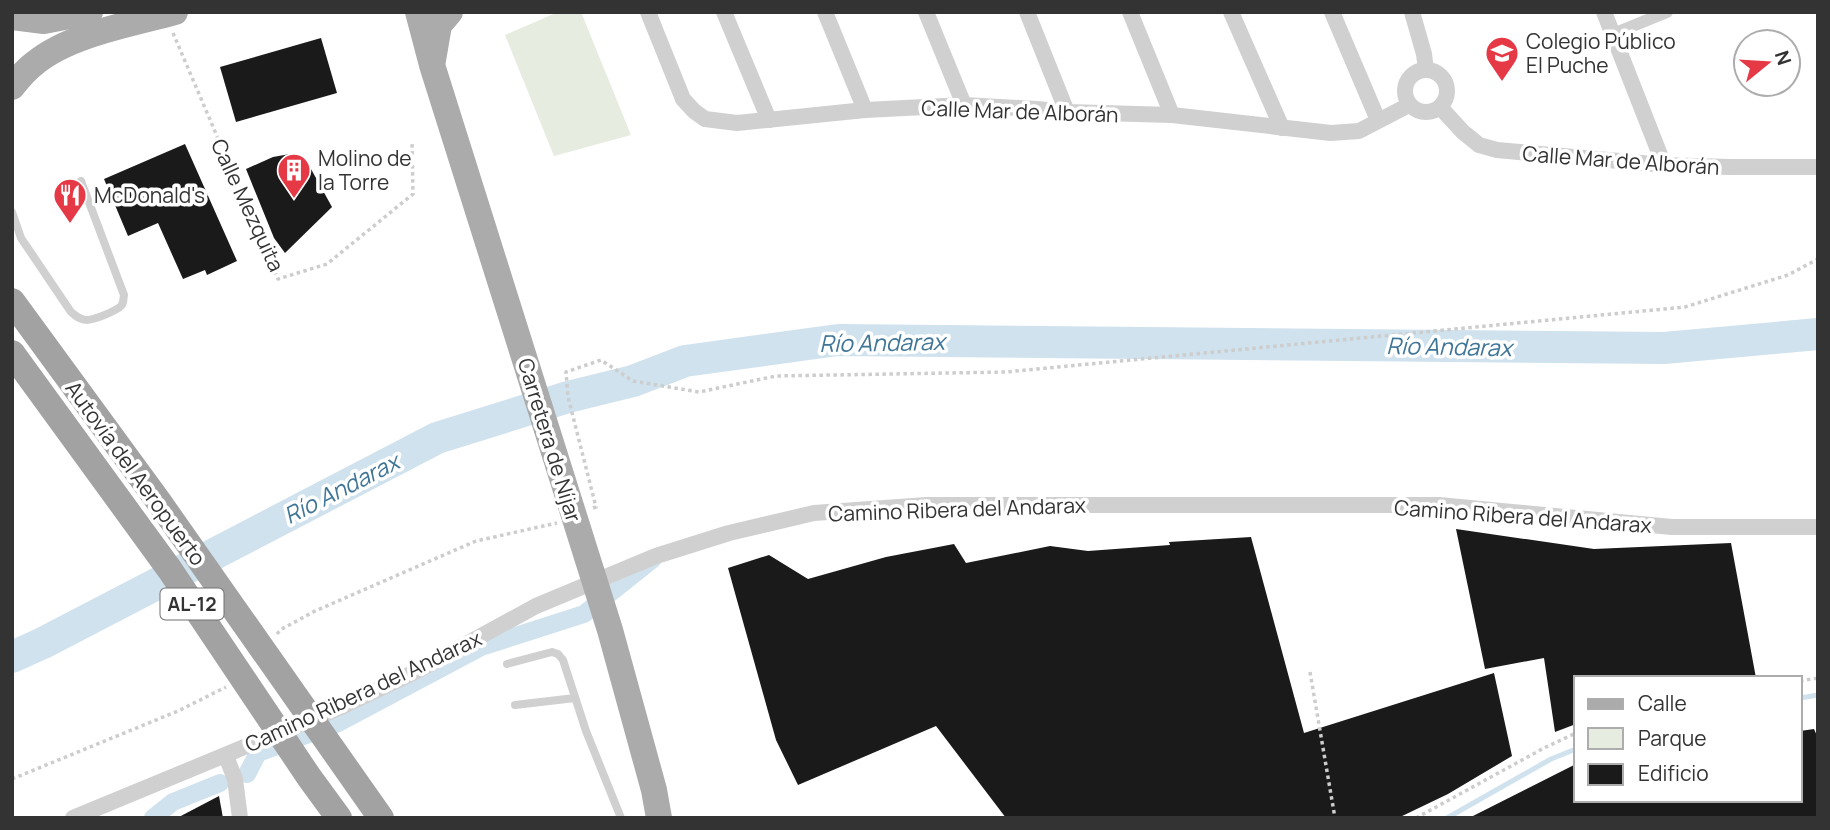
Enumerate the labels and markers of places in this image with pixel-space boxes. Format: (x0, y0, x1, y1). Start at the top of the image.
place label: Colegio Público El Puche (1526, 27, 1676, 79)
school or university icon: Colegio Público El Puche (1483, 34, 1521, 83)
place label: Molino de la Torre (318, 144, 412, 196)
building icon: Molino de la Torre (275, 151, 313, 200)
restaurant icon: McDonald's (51, 176, 89, 225)
place label: McDonald's (94, 181, 205, 209)

